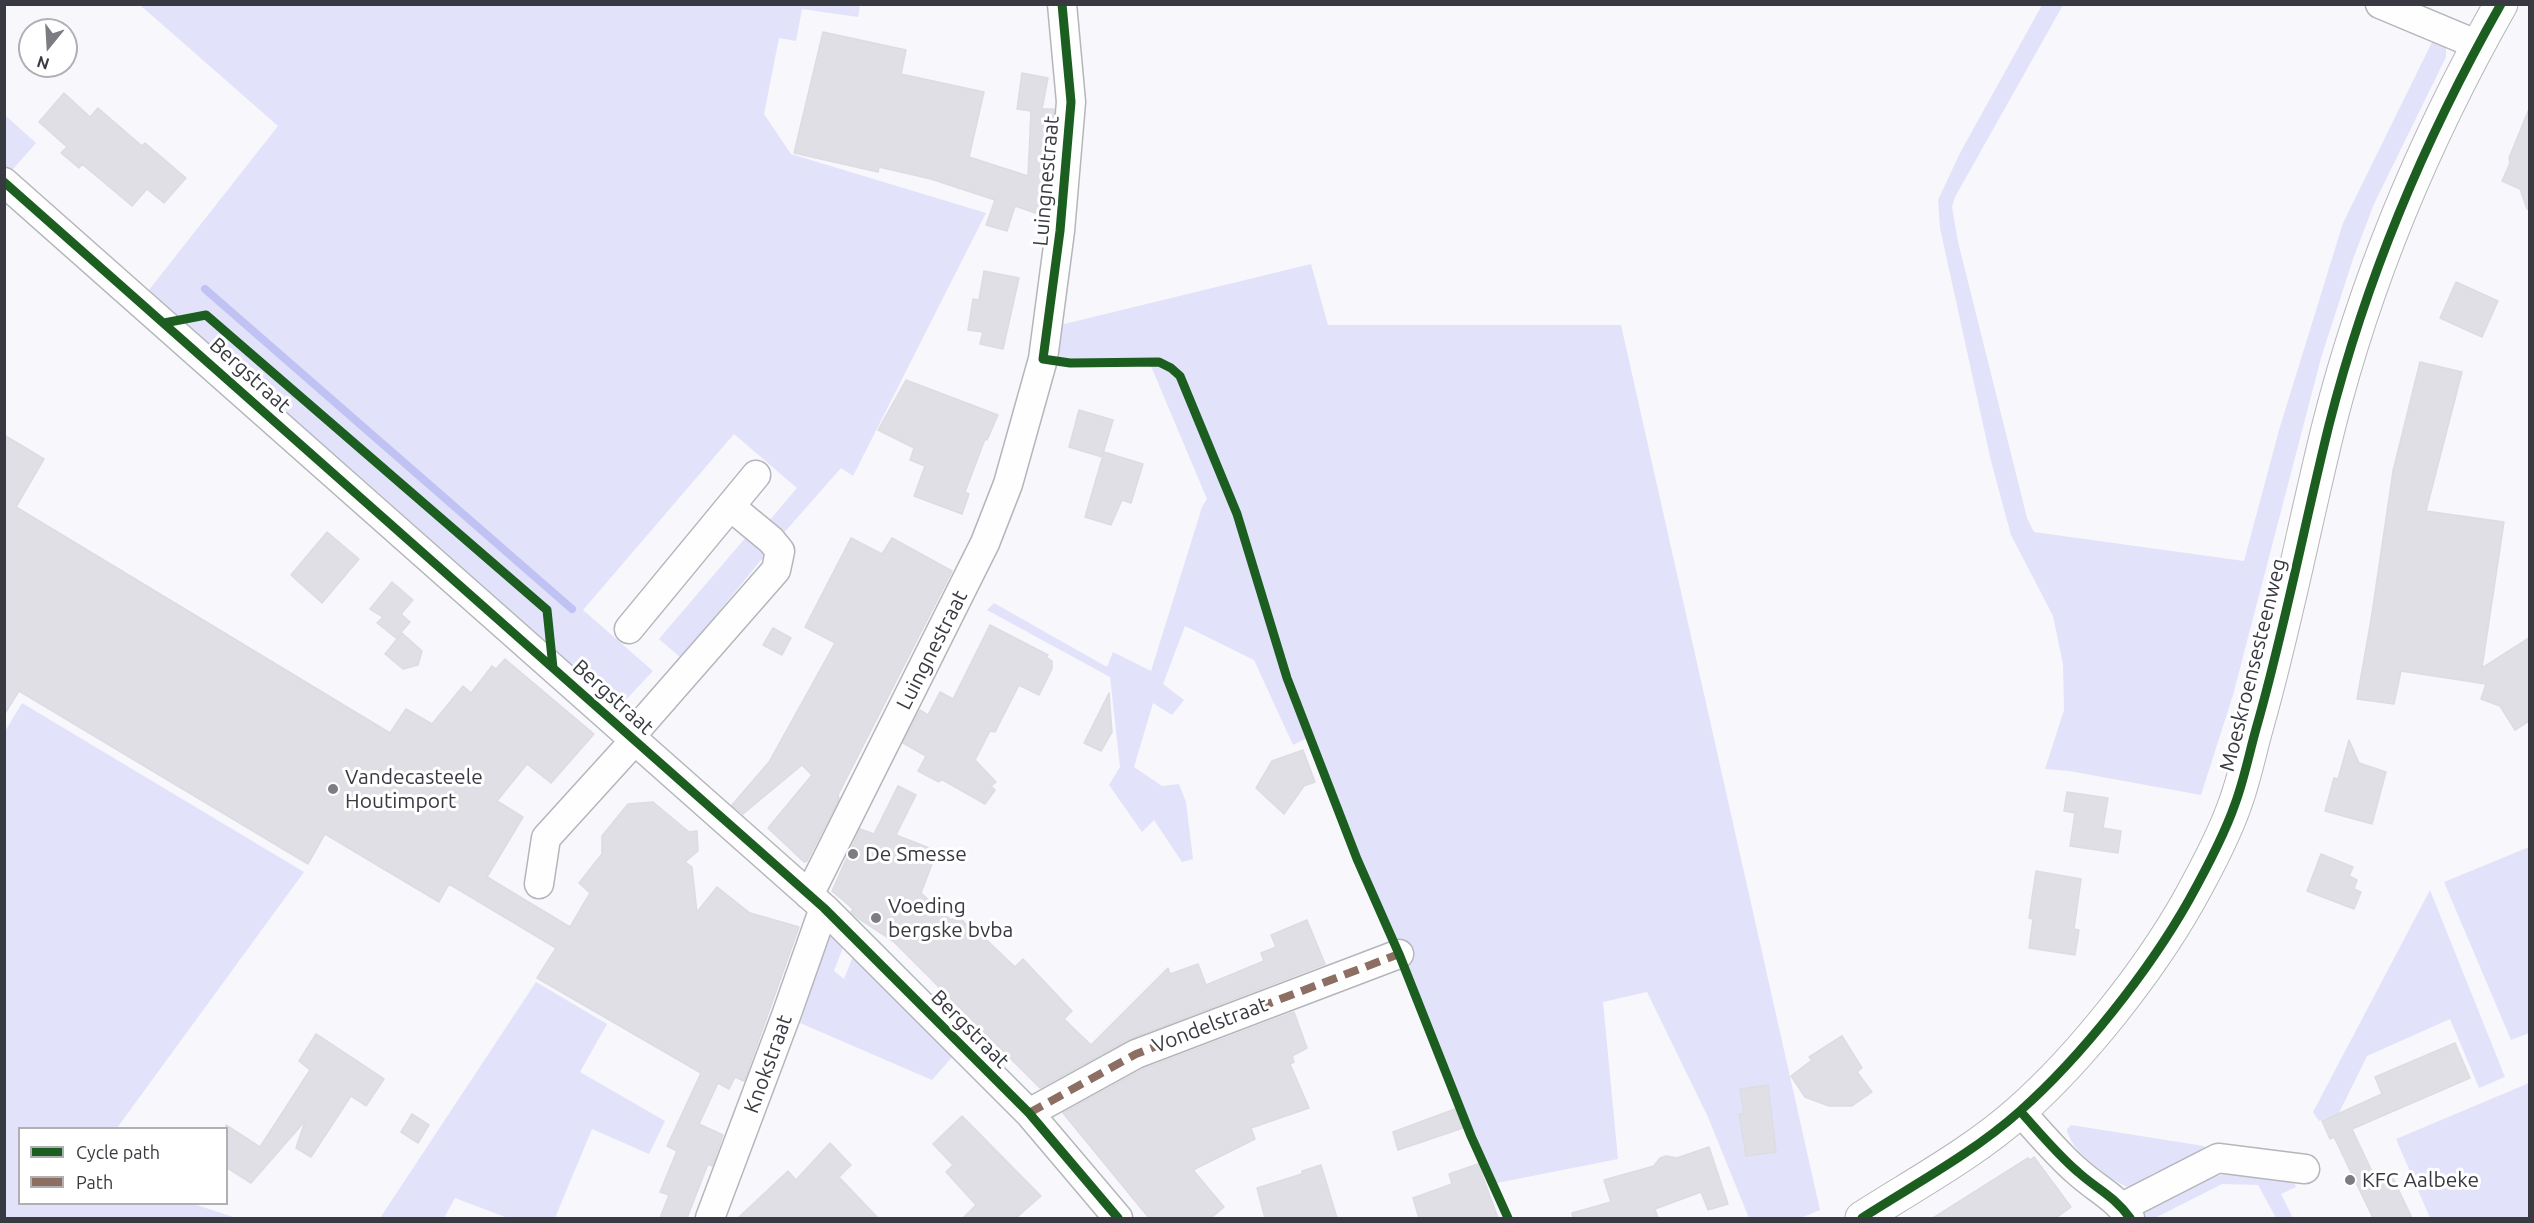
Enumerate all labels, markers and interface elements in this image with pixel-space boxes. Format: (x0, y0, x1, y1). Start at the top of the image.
north arrow (18, 18, 78, 78)
text: N (35, 53, 52, 74)
street label: Luingnestraat (1028, 115, 1064, 247)
street label: Bergstraat (204, 332, 296, 418)
street label: Moeskroensesteenweg (2214, 556, 2292, 774)
street label: Luingnestraat (891, 586, 973, 714)
street label: Bergstraat (567, 654, 659, 740)
place label: Vandecasteele Houtimport (345, 764, 483, 814)
marker: Vandecasteele Houtimport (326, 782, 340, 796)
place label: De Smesse (865, 841, 967, 867)
marker: De Smesse (846, 847, 860, 861)
place label: Voeding bergske bvba (888, 893, 1013, 943)
marker: Voeding bergske bvba (869, 911, 883, 925)
street label: Bergstraat (926, 985, 1014, 1073)
street label: Vondelstraat (1149, 991, 1271, 1059)
street label: Knokstraat (739, 1011, 797, 1117)
legend (18, 1127, 228, 1205)
text: Cycle path (76, 1142, 160, 1162)
place label: KFC Aalbeke (2362, 1167, 2479, 1193)
text: Path (76, 1172, 113, 1192)
marker: KFC Aalbeke (2343, 1173, 2357, 1187)

